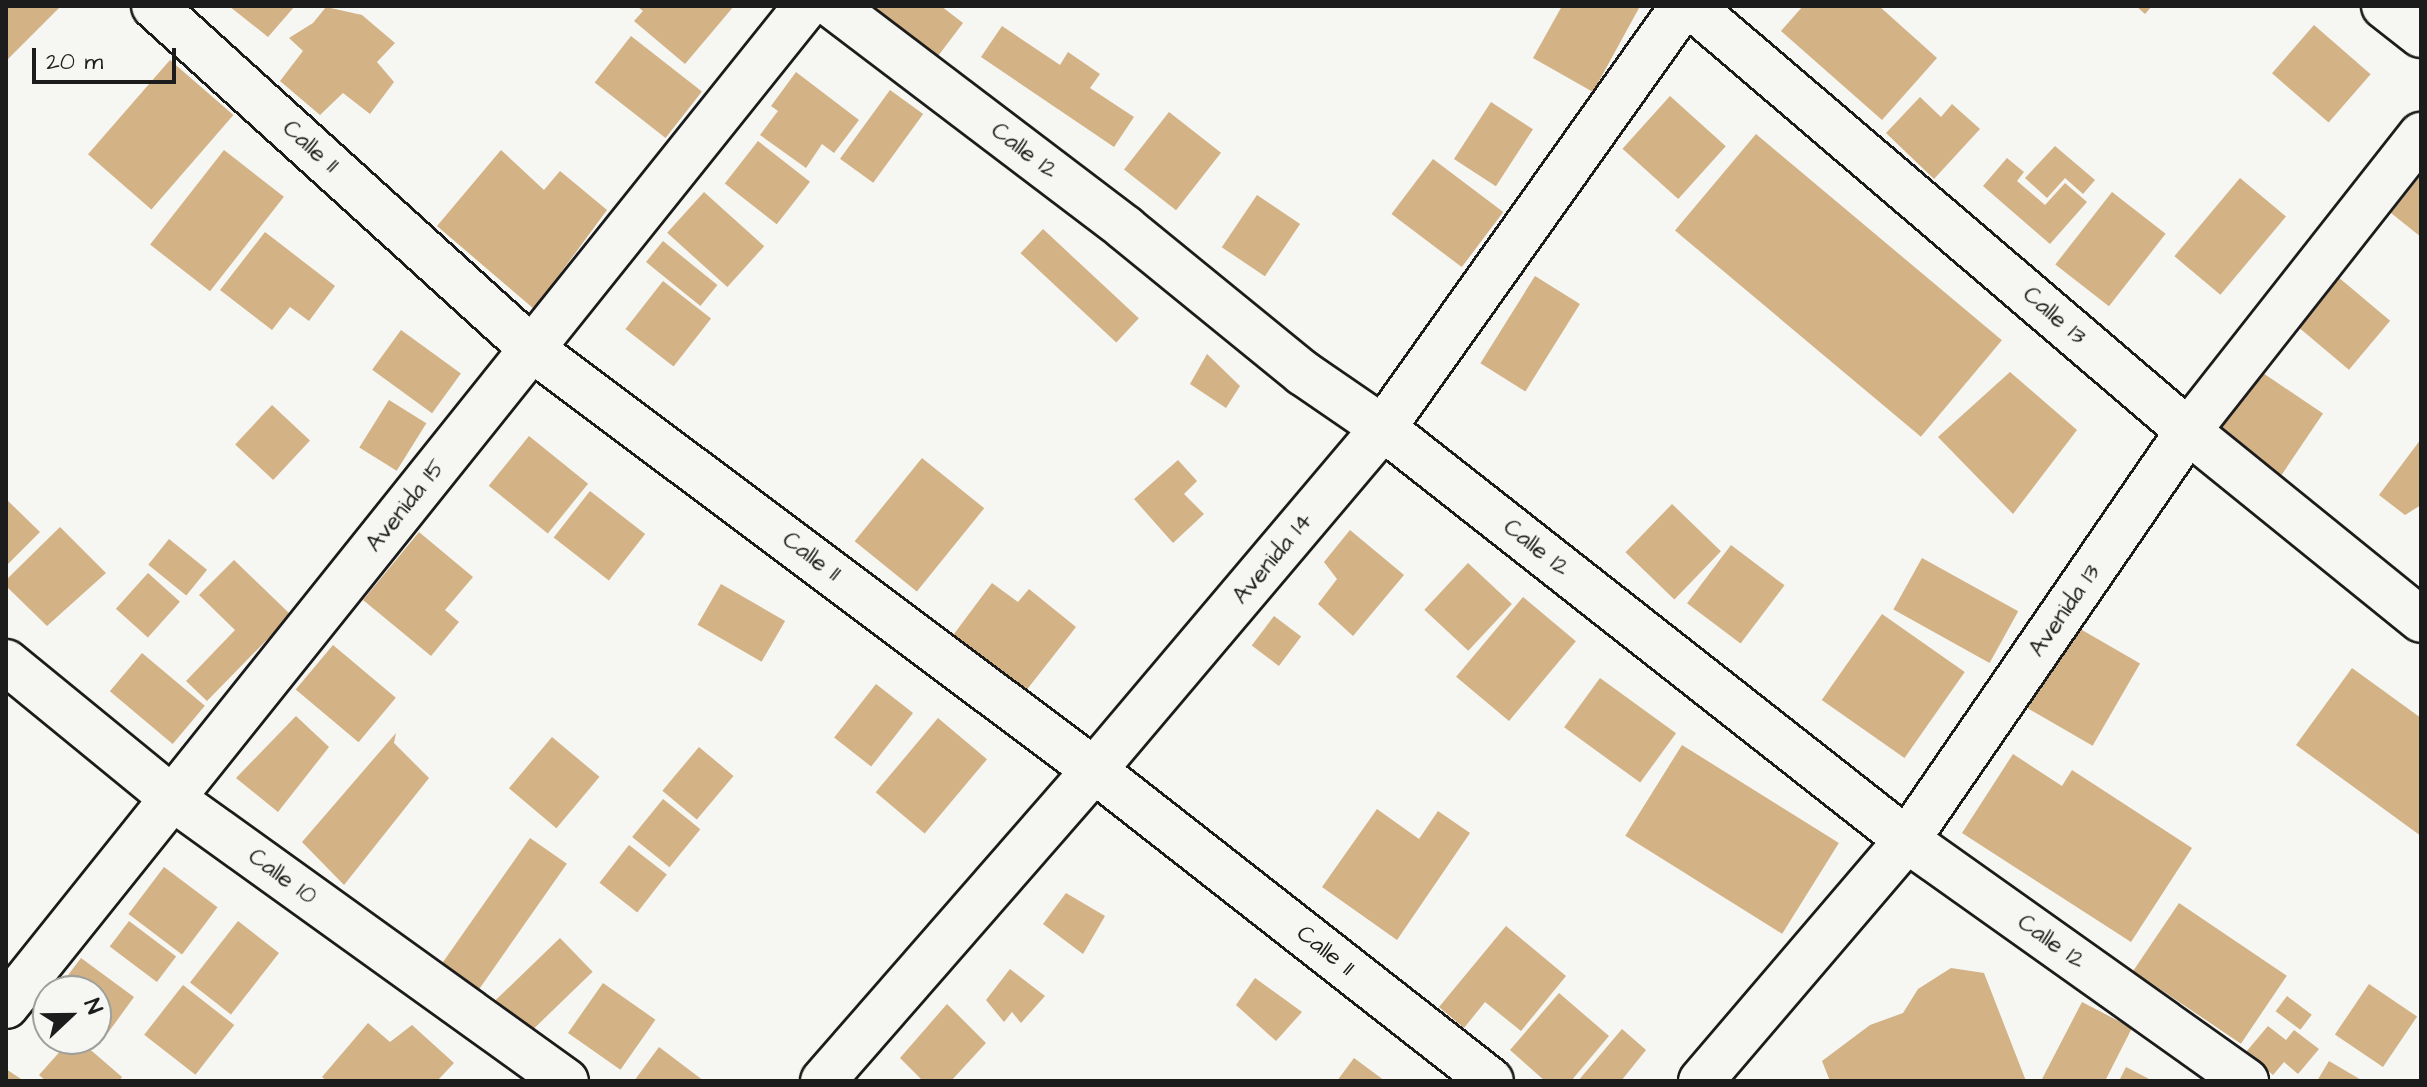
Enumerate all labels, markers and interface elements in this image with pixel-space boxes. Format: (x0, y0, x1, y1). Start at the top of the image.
scale bar (36, 32, 180, 82)
text: 20 m (46, 45, 103, 79)
street label: Calle 11 (276, 114, 344, 180)
street label: Calle 12 (985, 117, 1063, 185)
street label: Calle 13 (2016, 281, 2092, 351)
street label: Avenida 15 (360, 454, 452, 558)
street label: Avenida 14 (1227, 508, 1319, 610)
street label: Calle 12 (1497, 513, 1575, 583)
street label: Calle 11 (776, 526, 846, 588)
street label: Avenida 13 (2023, 559, 2107, 663)
street label: Calle 10 (242, 843, 322, 911)
street label: Calle 12 (2012, 908, 2090, 976)
street label: Calle 11 (1290, 919, 1360, 983)
north arrow (32, 975, 112, 1055)
text: N (76, 994, 110, 1019)

